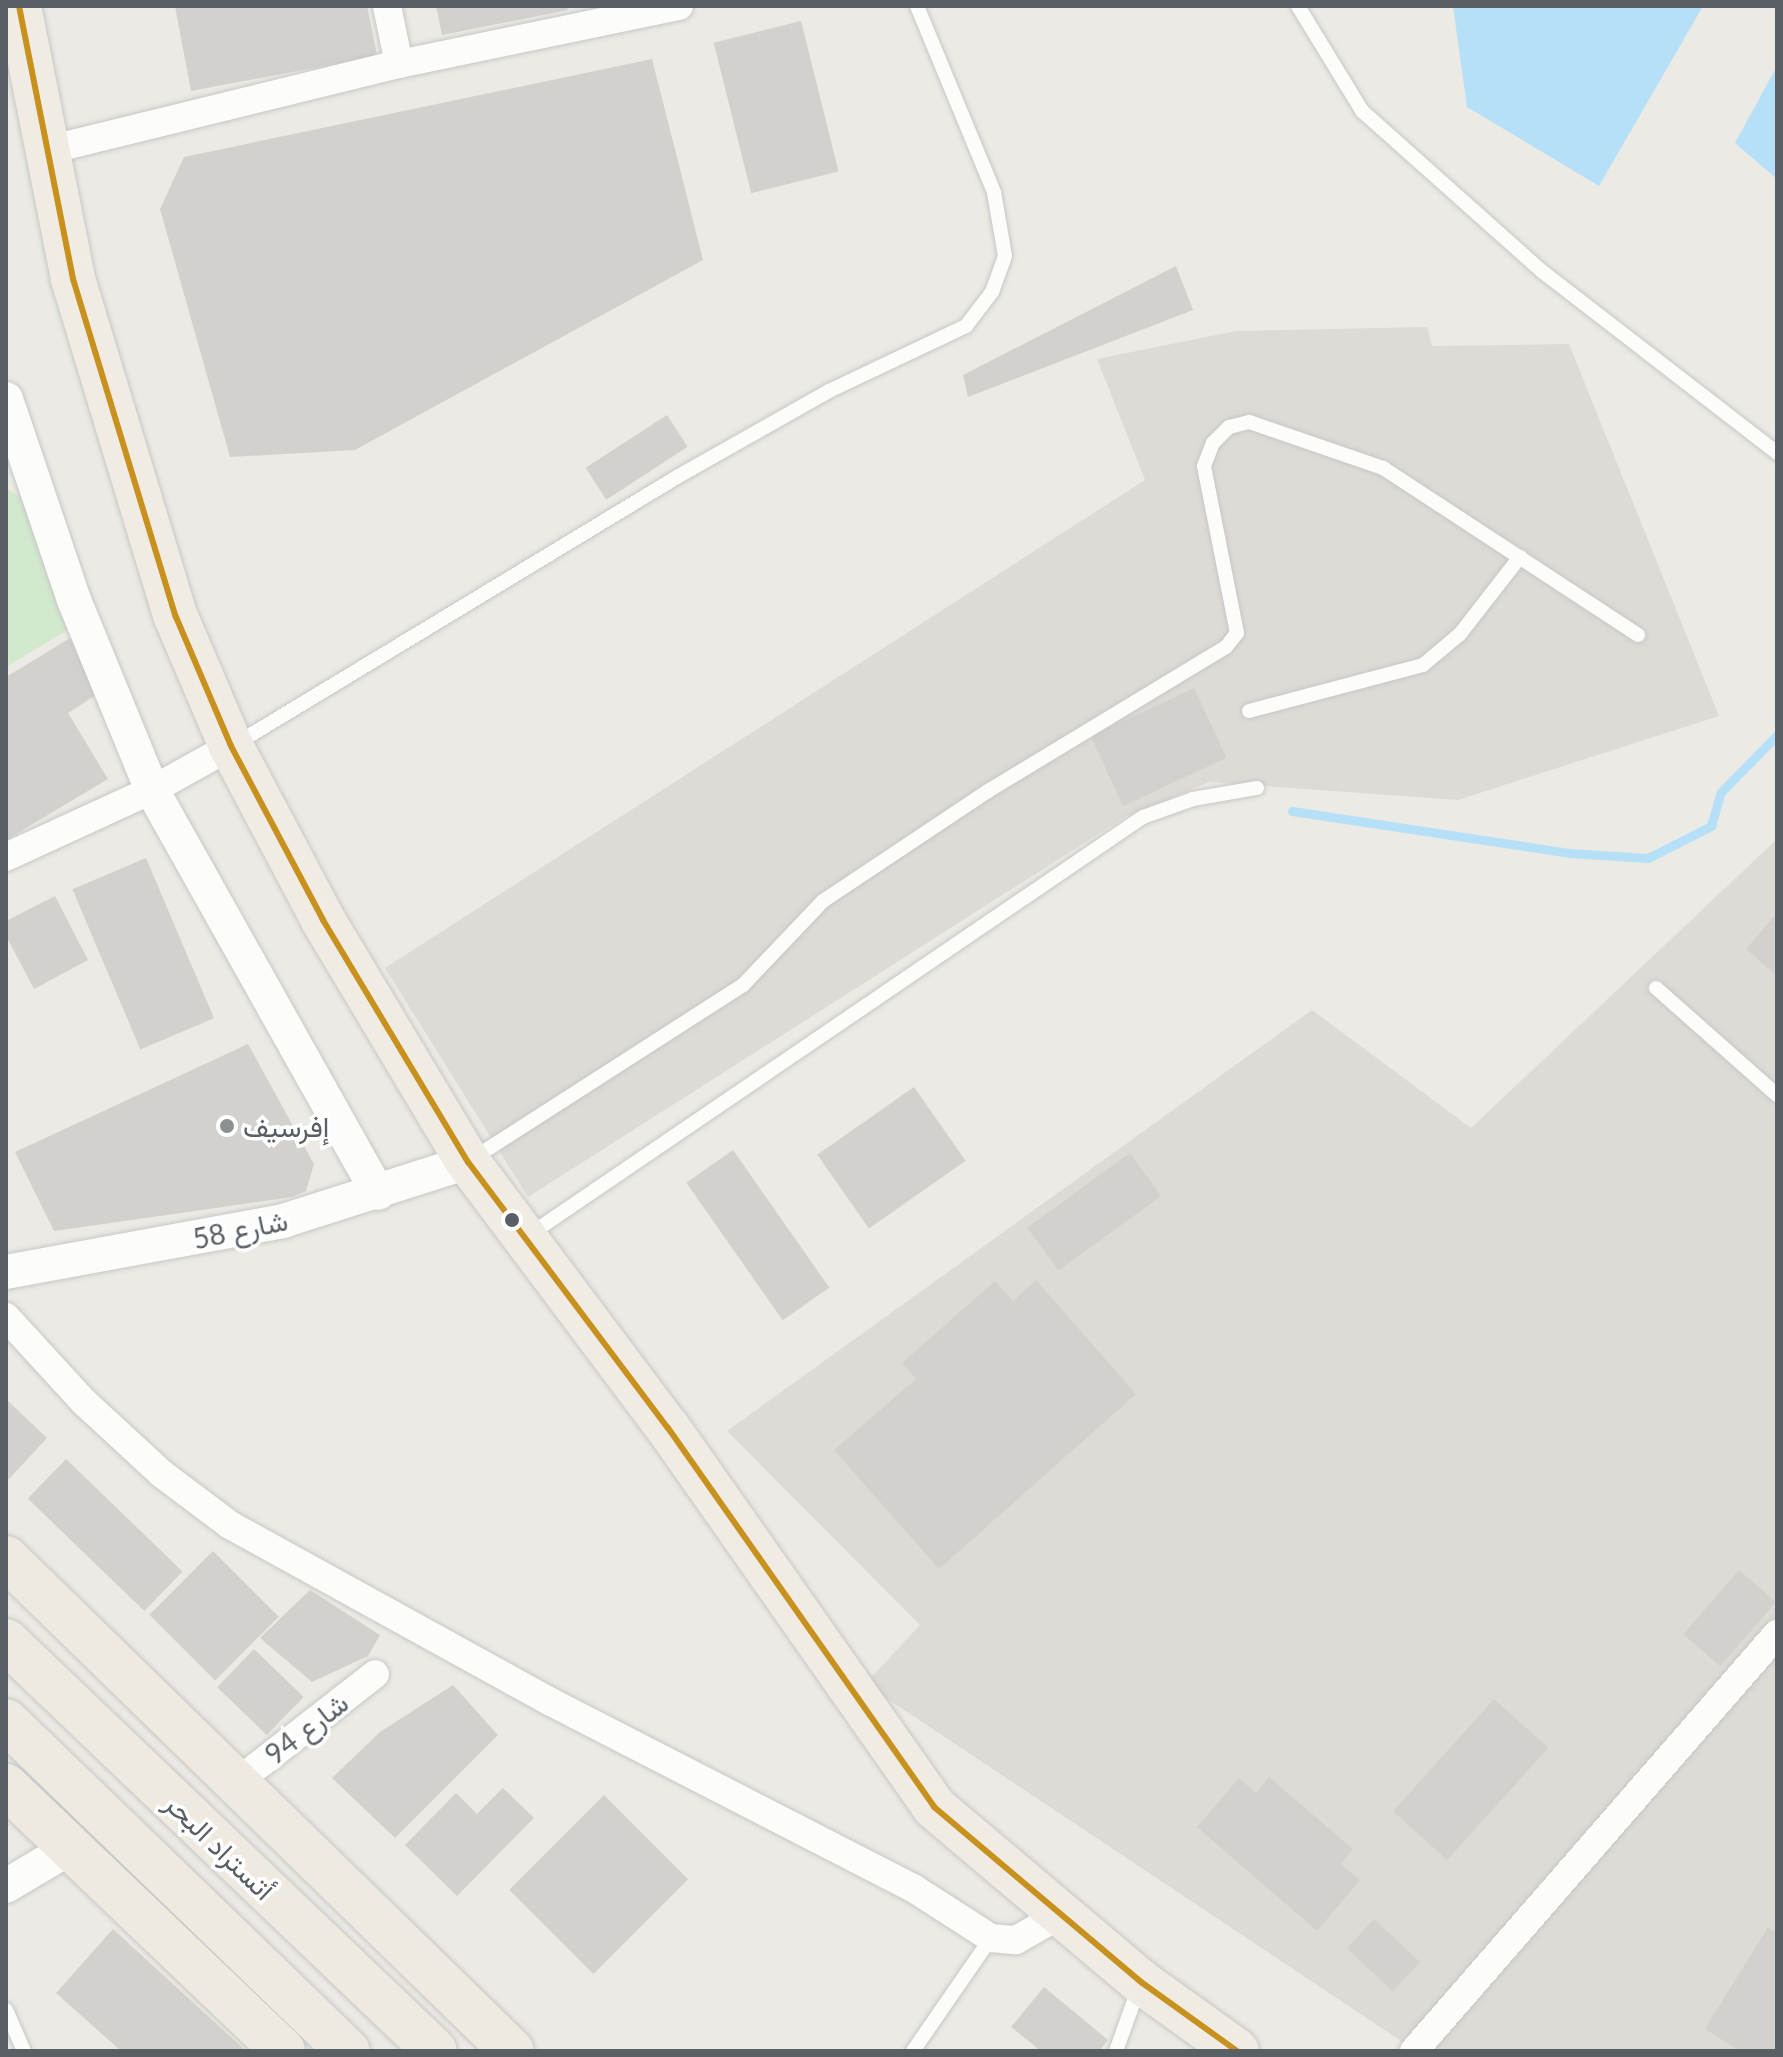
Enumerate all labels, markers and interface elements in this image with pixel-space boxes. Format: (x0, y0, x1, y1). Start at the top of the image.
place label: إفرسيف (243, 1109, 329, 1143)
marker: إفرسيف (218, 1117, 236, 1135)
street label: شارع 58 (190, 1203, 290, 1255)
unlabelled marker (504, 1212, 520, 1228)
street label: شارع 94 (258, 1685, 354, 1771)
street label: أتستراد البحر (158, 1786, 282, 1906)

